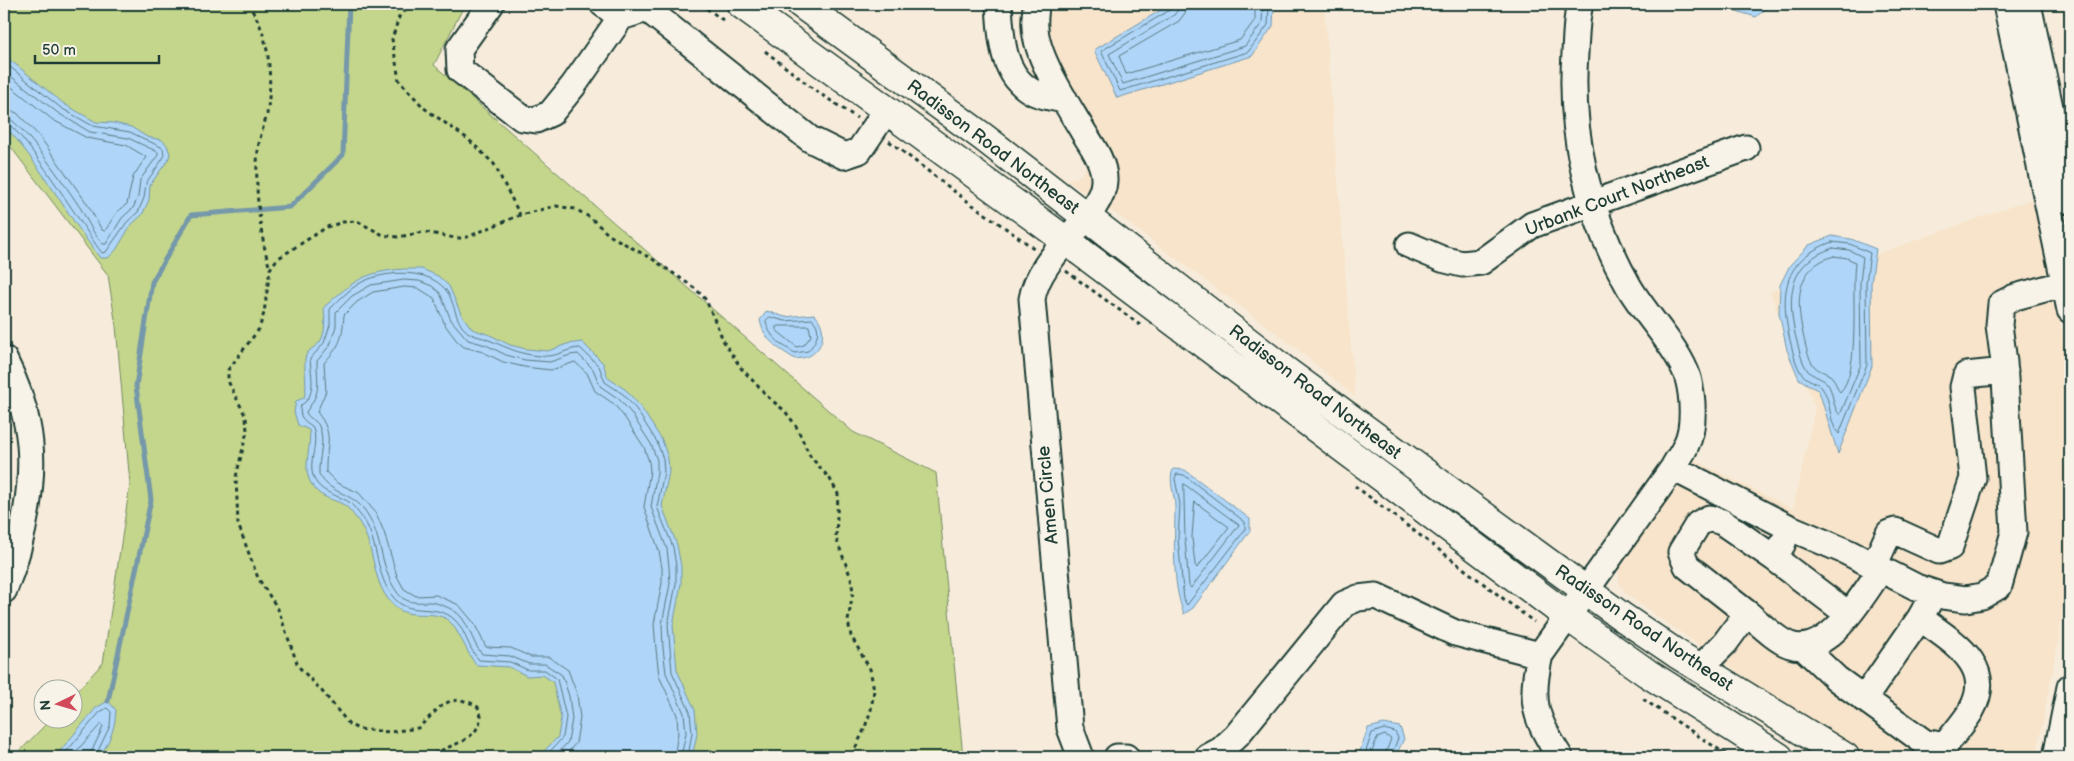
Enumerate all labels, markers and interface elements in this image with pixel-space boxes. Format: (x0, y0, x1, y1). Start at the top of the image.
scale bar (35, 32, 159, 64)
text: 50 m (42, 41, 76, 60)
street label: Radisson Road Northeast (903, 75, 1084, 219)
street label: Urbank Court Northeast (1522, 151, 1712, 241)
street label: Radisson Road Northeast (1225, 320, 1406, 464)
street label: Amen Circle (1033, 445, 1063, 545)
street label: Radisson Road Northeast (1551, 561, 1737, 696)
north arrow (32, 678, 82, 728)
text: N (37, 699, 54, 711)

